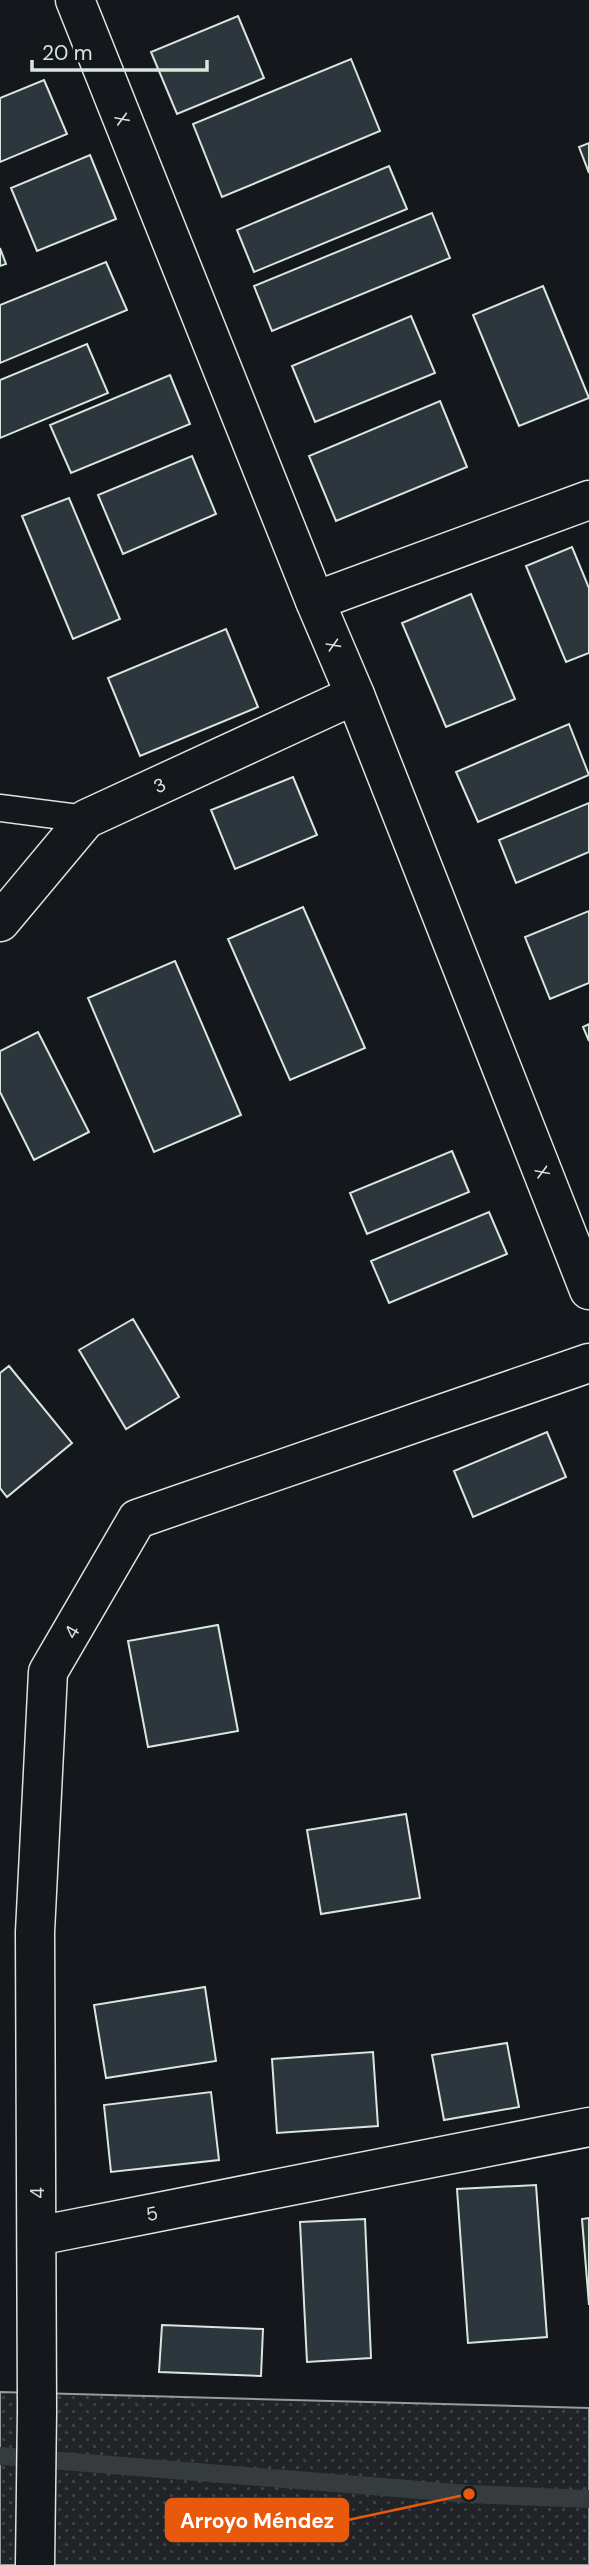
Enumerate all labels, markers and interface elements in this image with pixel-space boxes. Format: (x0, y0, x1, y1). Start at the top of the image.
scale bar (32, 28, 206, 72)
text: 20 m (42, 39, 93, 67)
street label: X (109, 109, 136, 129)
street label: X (320, 635, 347, 655)
street label: 3 (149, 771, 170, 799)
street label: X (529, 1162, 556, 1182)
street label: 4 (58, 1620, 85, 1643)
street label: 4 (25, 2187, 50, 2199)
street label: 5 (144, 2200, 160, 2227)
callout: Arroyo Méndez (166, 2499, 348, 2541)
text: Arroyo Méndez (180, 2507, 334, 2535)

